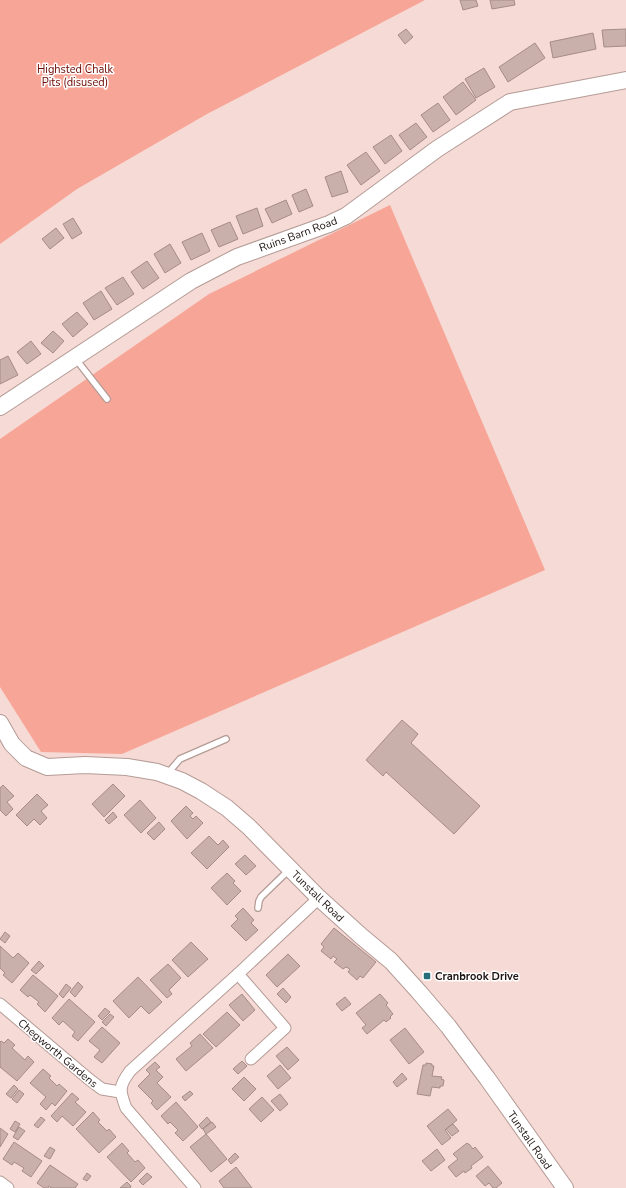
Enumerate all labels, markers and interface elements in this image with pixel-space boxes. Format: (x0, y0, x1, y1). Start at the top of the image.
park label: Highsted Chalk Pits (disused) (37, 62, 113, 90)
street label: Ruins Barn Road (257, 213, 339, 256)
street label: Tunstall Road (288, 867, 347, 925)
place label: Cranbrook Drive (435, 969, 519, 984)
marker: Cranbrook Drive (422, 971, 432, 981)
street label: Chegworth Gardens (15, 1016, 101, 1091)
street label: Tunstall Road (504, 1108, 555, 1172)

